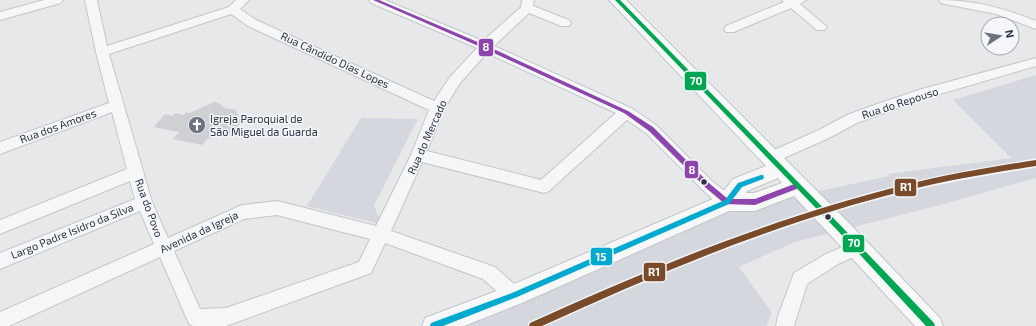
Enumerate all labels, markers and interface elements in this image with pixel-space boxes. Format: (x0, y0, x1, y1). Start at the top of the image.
north arrow (980, 16, 1020, 56)
street label: Rua Cândido Dias Lopes (279, 29, 392, 91)
text: N (1003, 29, 1017, 39)
line badge: 8 (478, 38, 494, 57)
text: 8 (483, 40, 490, 53)
line badge: 70 (684, 71, 707, 91)
text: 70 (690, 74, 702, 87)
street label: Rua do Repouso (860, 84, 940, 121)
street label: Rua do Mercado (404, 97, 449, 176)
street label: Rua dos Amores (18, 106, 98, 145)
place label: Igreja Paroquial de São Miguel da Guarda (210, 112, 318, 138)
church icon: Igreja Paroquial de São Miguel da Guarda (187, 115, 207, 135)
line badge: 8 (684, 160, 699, 179)
text: 8 (689, 163, 696, 176)
street label: Rua do Povo (133, 177, 166, 239)
unlabelled marker (699, 177, 709, 187)
line badge: R1 (894, 178, 917, 197)
text: R1 (900, 180, 912, 193)
street label: Largo Padre Isidro da Silva (9, 200, 135, 261)
street label: Avenida da Igreja (158, 208, 240, 256)
unlabelled marker (823, 212, 833, 222)
line badge: 70 (842, 234, 865, 253)
text: 70 (848, 236, 860, 249)
line badge: 15 (590, 247, 613, 266)
text: 15 (596, 250, 606, 263)
line badge: R1 (643, 262, 666, 282)
text: R1 (648, 265, 660, 278)

